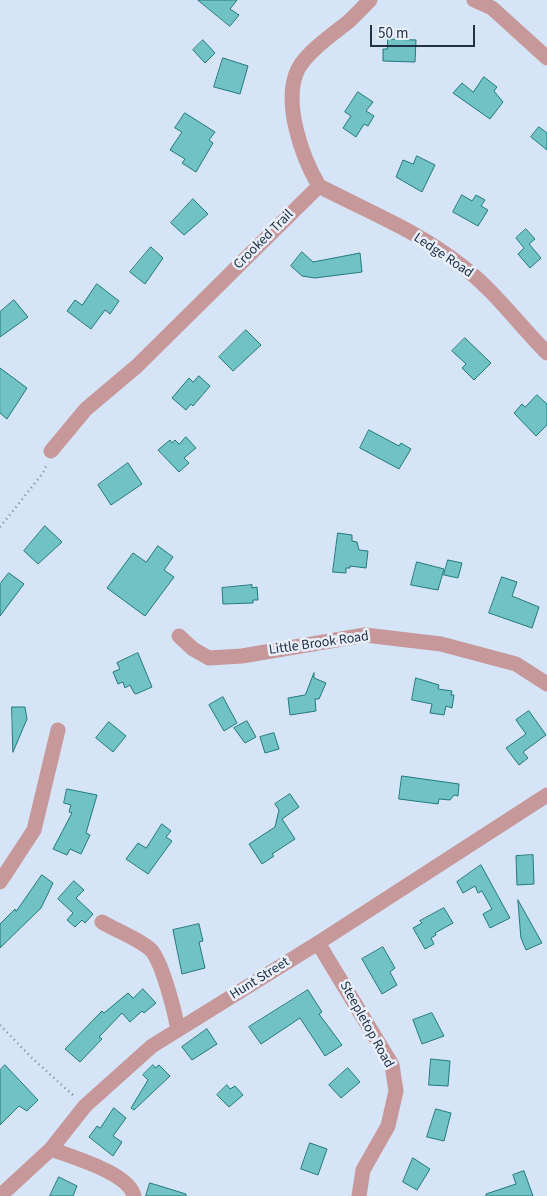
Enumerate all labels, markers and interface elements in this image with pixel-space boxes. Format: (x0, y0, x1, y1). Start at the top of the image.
scale bar (372, 15, 477, 47)
text: 50 m (378, 23, 408, 44)
street label: Crooked Trail (231, 207, 297, 273)
street label: Ledge Road (410, 230, 476, 282)
street label: Little Brook Road (268, 629, 370, 659)
street label: Hunt Street (227, 954, 293, 1004)
street label: Steepletop Road (335, 979, 397, 1071)

